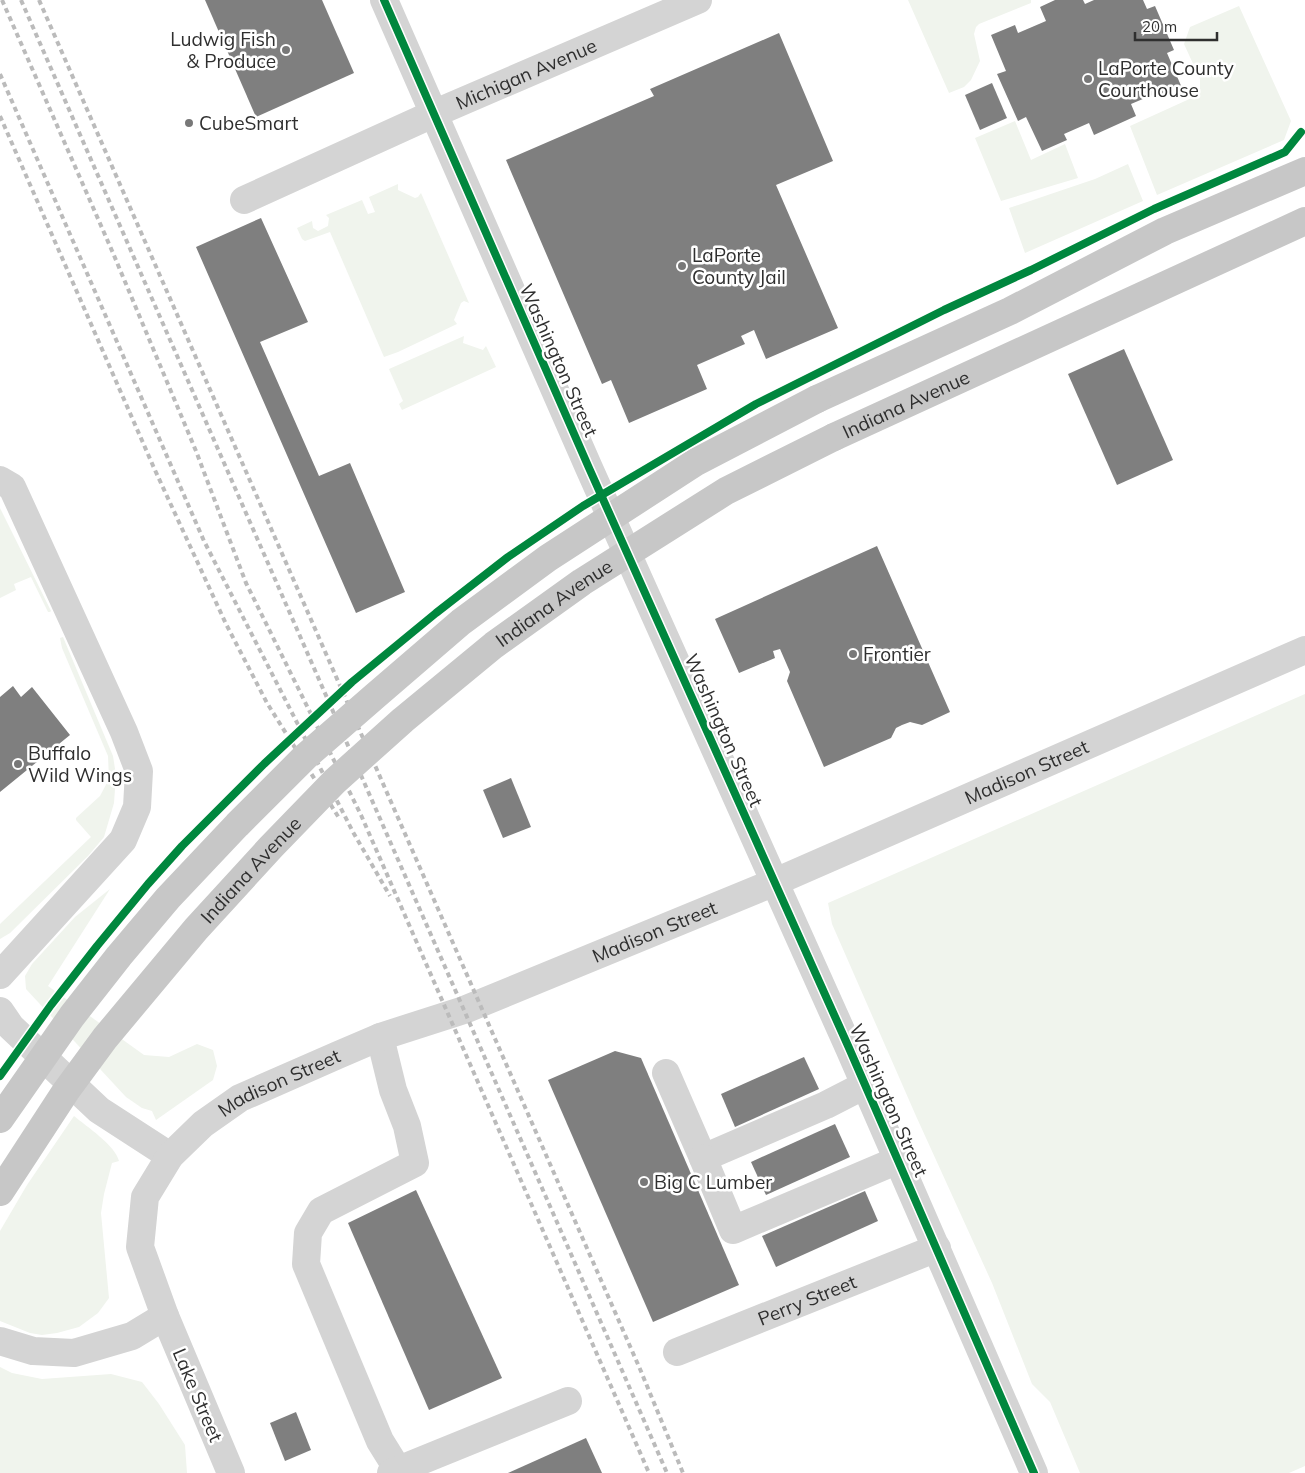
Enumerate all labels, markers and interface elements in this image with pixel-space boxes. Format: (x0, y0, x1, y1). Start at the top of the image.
scale bar (1135, 10, 1218, 42)
text: 20 m (1142, 17, 1177, 36)
place label: Ludwig Fish & Produce (170, 27, 276, 73)
street label: Michigan Avenue (452, 33, 600, 115)
marker: Ludwig Fish & Produce (280, 44, 292, 56)
place label: LaPorte County Courthouse (1098, 56, 1234, 102)
marker: LaPorte County Courthouse (1082, 73, 1094, 85)
place label: CubeSmart (199, 111, 299, 135)
marker: CubeSmart (183, 117, 195, 129)
place label: LaPorte County Jail (692, 243, 786, 289)
marker: LaPorte County Jail (676, 260, 688, 272)
street label: Washington Street (514, 280, 604, 441)
street label: Indiana Avenue (838, 365, 973, 444)
street label: Indiana Avenue (491, 554, 617, 652)
place label: Frontier (863, 642, 931, 666)
marker: Frontier (847, 648, 859, 660)
street label: Washington Street (679, 650, 769, 811)
street label: Madison Street (961, 734, 1092, 809)
place label: Buffalo Wild Wings (28, 741, 132, 787)
marker: Buffalo Wild Wings (12, 758, 24, 770)
street label: Indiana Avenue (195, 811, 306, 928)
street label: Madison Street (588, 895, 721, 968)
street label: Washington Street (844, 1020, 934, 1181)
street label: Madison Street (213, 1043, 344, 1122)
place label: Big C Lumber (654, 1170, 772, 1194)
marker: Big C Lumber (638, 1176, 650, 1188)
street label: Perry Street (754, 1269, 860, 1331)
street label: Lake Street (168, 1345, 229, 1446)

